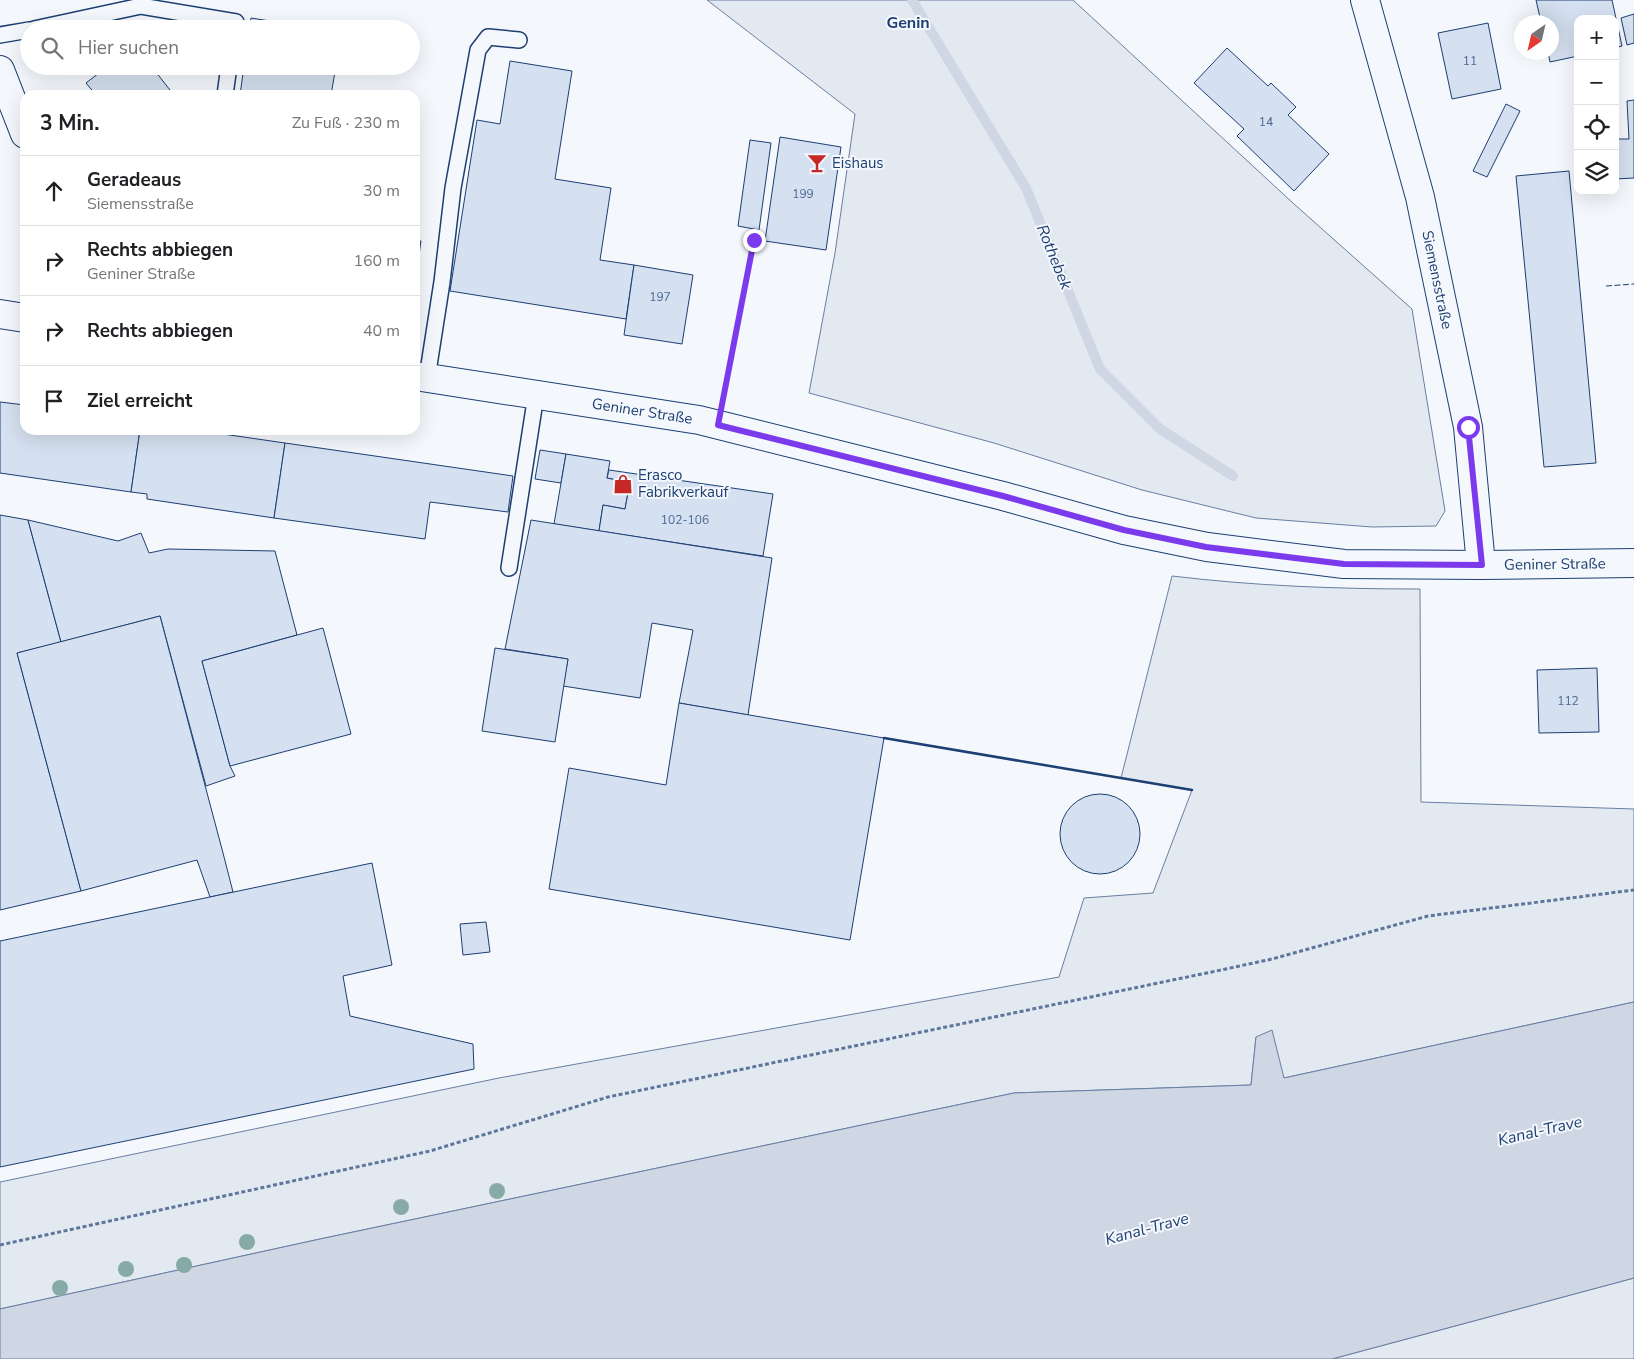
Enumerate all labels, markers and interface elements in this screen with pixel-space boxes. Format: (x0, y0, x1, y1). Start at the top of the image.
district label: Genin (886, 12, 930, 34)
north arrow (1514, 15, 1559, 60)
map controls (1574, 15, 1619, 195)
button: + (1574, 15, 1619, 60)
search box (20, 20, 420, 75)
icon: search (38, 34, 66, 62)
text: Hier suchen (78, 35, 179, 61)
house number: 11 (1463, 53, 1477, 69)
button: − (1574, 60, 1619, 105)
button: locate (1574, 105, 1619, 150)
text: 3 Min. (40, 109, 99, 137)
text: Zu Fuß · 230 m (292, 112, 400, 134)
house number: 14 (1259, 114, 1273, 130)
button: layers (1574, 150, 1619, 195)
bar icon: Eishaus (806, 152, 828, 174)
place label: Eishaus (832, 153, 884, 173)
text: Geradeaus (87, 167, 181, 193)
icon: ahead (40, 177, 68, 205)
text: 30 m (363, 180, 400, 202)
house number: 199 (792, 186, 814, 202)
text: Siemensstraße (87, 193, 194, 215)
water label: Rothebek (1031, 221, 1077, 294)
route end (743, 229, 766, 252)
street label: Siemensstraße (1417, 229, 1457, 331)
text: Rechts abbiegen (87, 237, 233, 263)
icon: right (40, 247, 68, 275)
text: 160 m (353, 250, 400, 272)
text: Geniner Straße (87, 263, 195, 285)
house number: 197 (649, 289, 671, 305)
icon: right (40, 317, 68, 345)
text: Rechts abbiegen (87, 318, 233, 344)
text: 40 m (363, 320, 400, 342)
icon: arrive (40, 387, 68, 415)
text: Ziel erreicht (87, 388, 192, 414)
street label: Geniner Straße (591, 394, 694, 429)
route start (1457, 416, 1480, 439)
place label: Erasco Fabrikverkauf (638, 465, 729, 502)
shop icon: Erasco Fabrikverkauf (612, 473, 634, 495)
house number: 102-106 (661, 512, 709, 528)
street label: Geniner Straße (1504, 553, 1606, 575)
house number: 112 (1557, 693, 1579, 709)
water label: Kanal-Trave (1496, 1111, 1585, 1151)
water label: Kanal-Trave (1103, 1207, 1192, 1251)

